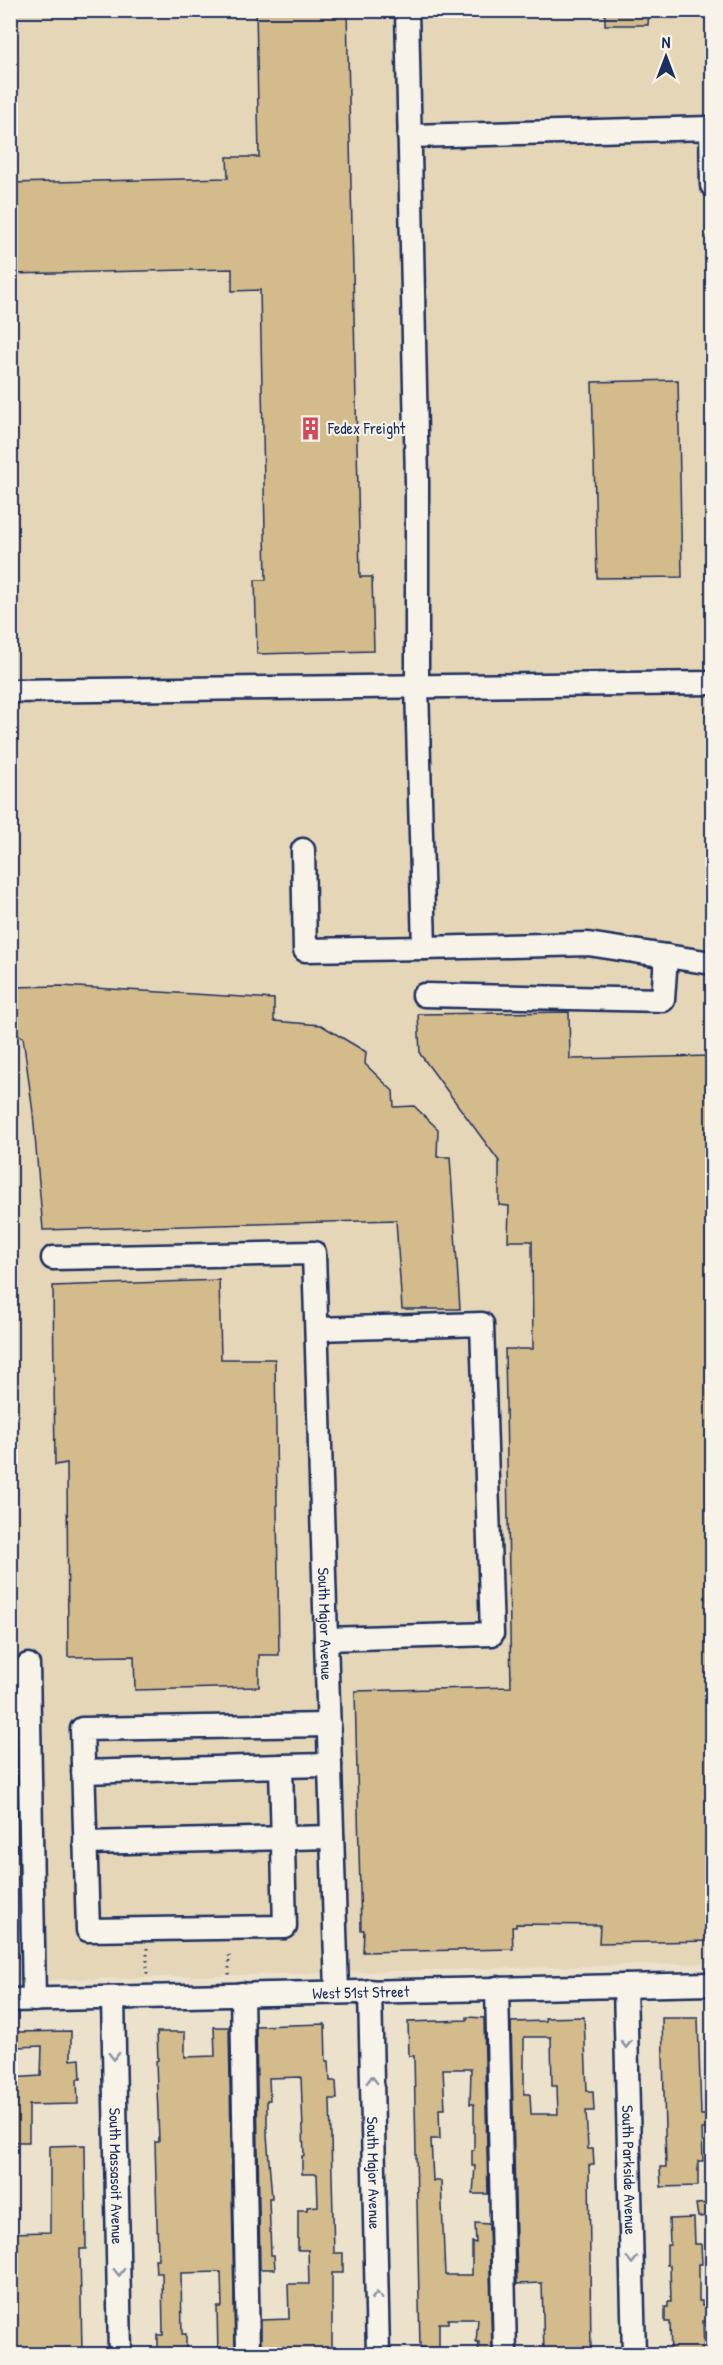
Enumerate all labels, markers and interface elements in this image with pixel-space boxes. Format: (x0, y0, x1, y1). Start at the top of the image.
north arrow (636, 27, 696, 87)
text: N (662, 31, 671, 53)
building icon: Fedex Freight (297, 415, 323, 441)
place label: Fedex Freight (327, 417, 406, 439)
street label: South Major Avenue (313, 1567, 338, 1681)
street label: West 51st Street (312, 1980, 410, 2004)
one-way arrow (620, 2040, 633, 2049)
one-way arrow (108, 2052, 120, 2061)
one-way arrow (366, 2076, 378, 2085)
street label: South Parkside Avenue (617, 2105, 642, 2236)
street label: South Massasoit Avenue (104, 2107, 129, 2245)
street label: South Major Avenue (362, 2116, 386, 2230)
one-way arrow (625, 2256, 638, 2265)
one-way arrow (112, 2268, 125, 2277)
one-way arrow (371, 2292, 383, 2301)

